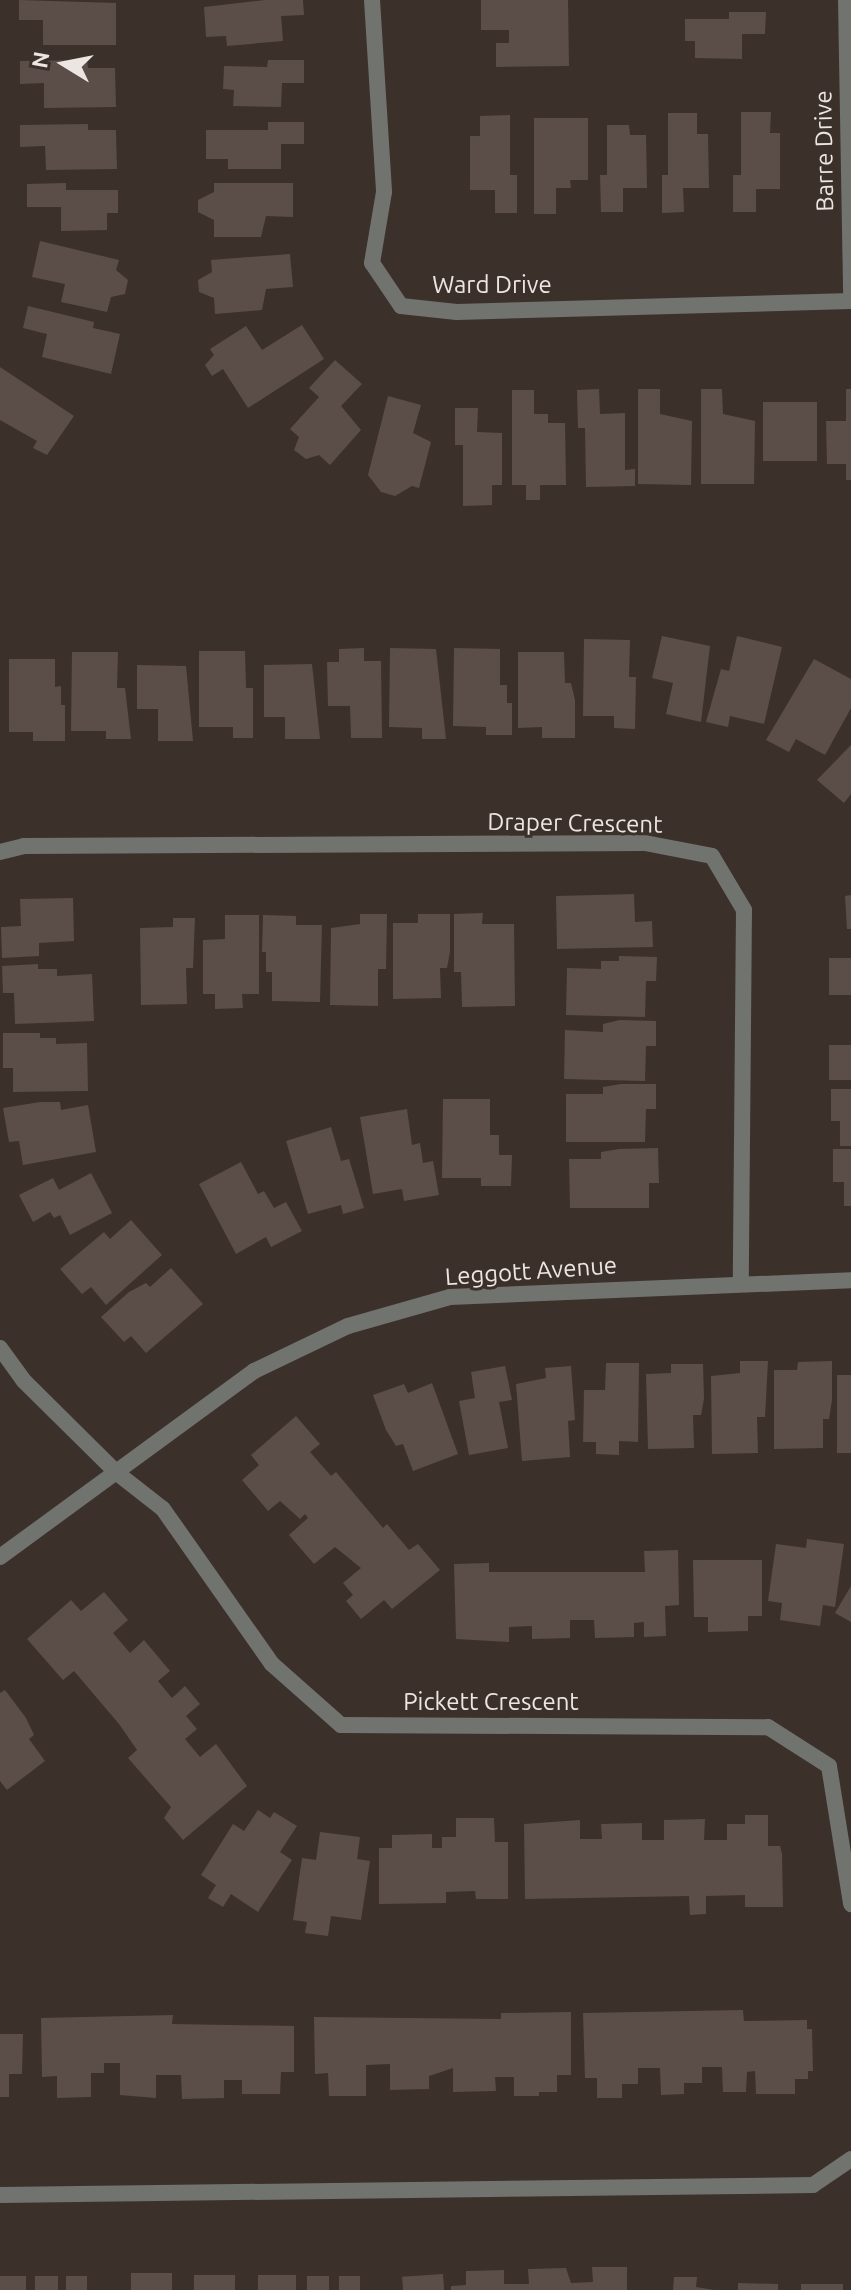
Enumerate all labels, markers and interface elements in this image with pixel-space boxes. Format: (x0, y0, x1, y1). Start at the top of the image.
north arrow (24, 24, 104, 104)
text: N (26, 49, 54, 70)
street label: Barre Drive (809, 90, 839, 212)
street label: Ward Drive (432, 271, 552, 299)
street label: Draper Crescent (487, 807, 663, 839)
street label: Leggott Avenue (444, 1251, 618, 1291)
street label: Pickett Crescent (403, 1688, 579, 1716)

